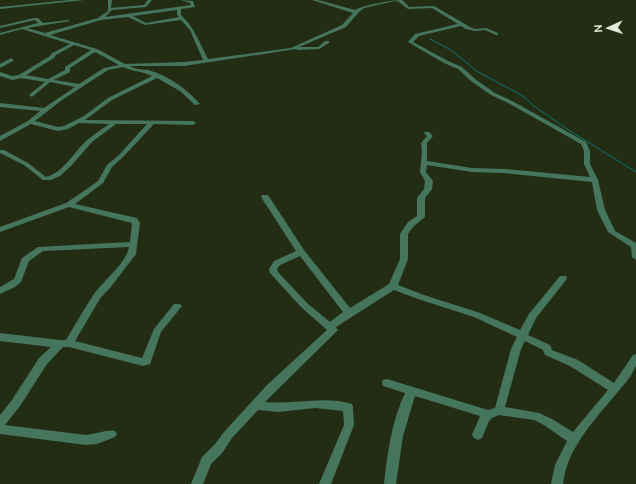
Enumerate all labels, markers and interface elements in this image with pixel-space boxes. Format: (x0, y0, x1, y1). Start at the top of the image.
north arrow (588, 8, 628, 48)
text: N (592, 24, 604, 33)

